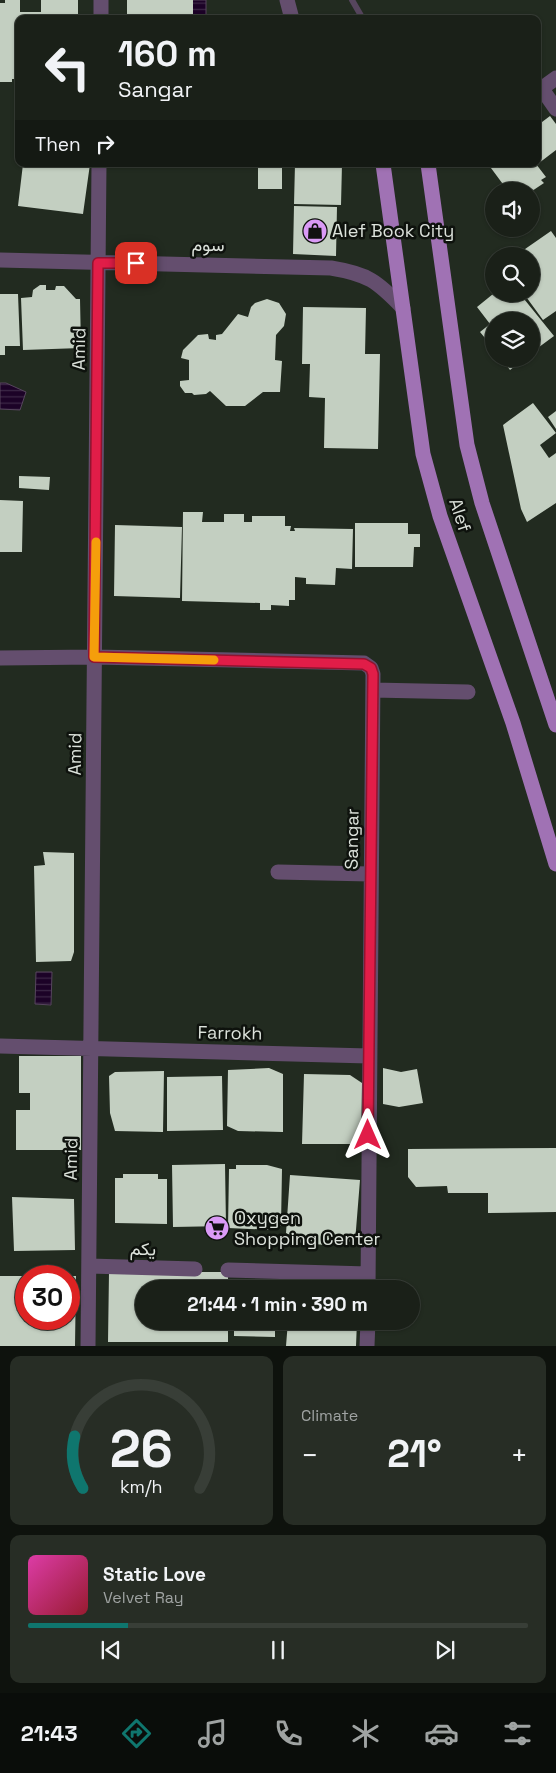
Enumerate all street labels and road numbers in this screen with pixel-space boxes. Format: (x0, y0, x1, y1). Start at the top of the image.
street label: سوم (191, 233, 225, 257)
street label: Amid (67, 327, 90, 371)
street label: Alef (444, 495, 477, 535)
street label: Amid (63, 732, 86, 776)
street label: Sangar (339, 808, 364, 870)
street label: Farrokh (197, 1020, 263, 1045)
street label: Amid (59, 1137, 82, 1181)
street label: یکم (129, 1237, 157, 1261)

